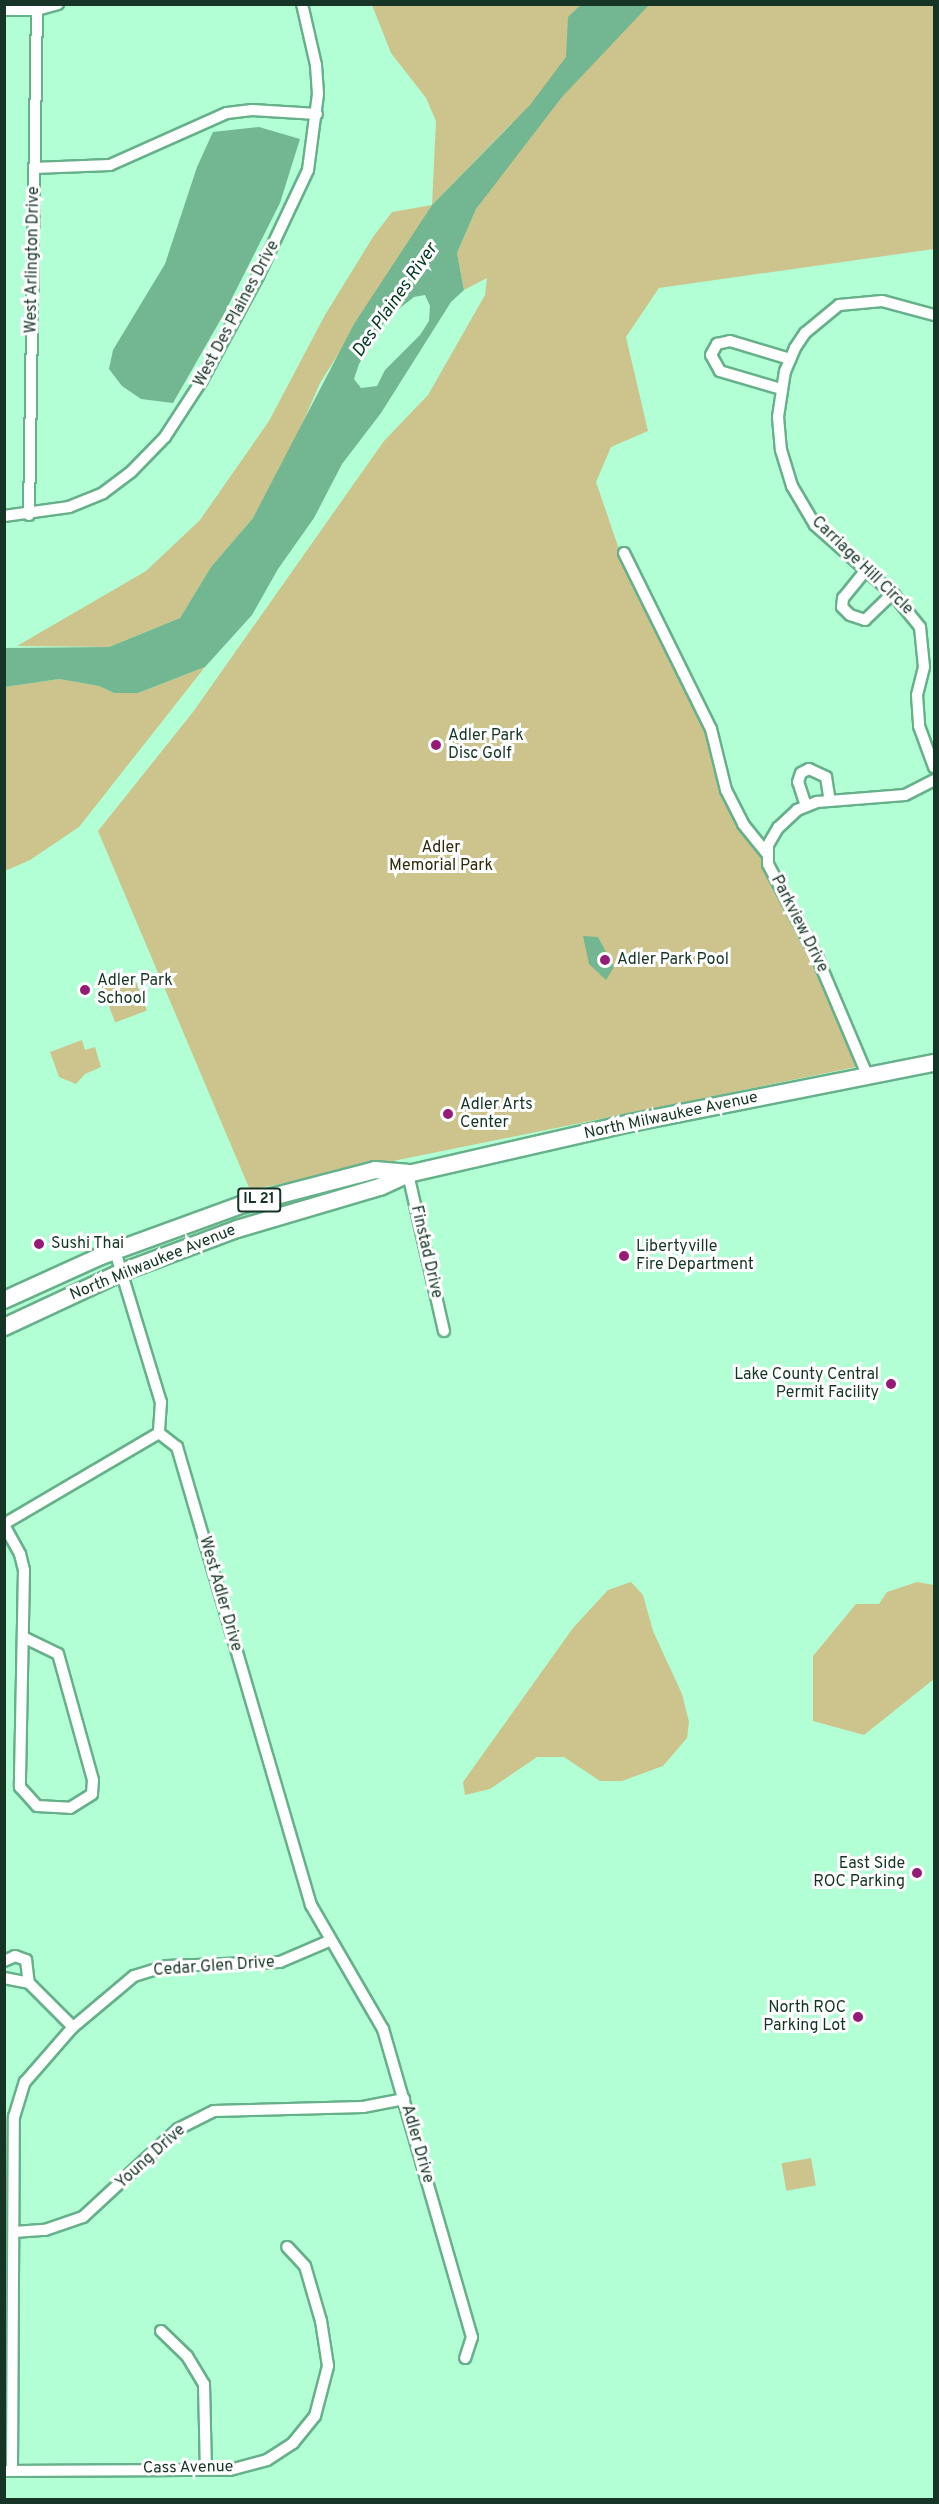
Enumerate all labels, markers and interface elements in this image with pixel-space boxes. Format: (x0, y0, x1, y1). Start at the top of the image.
street label: West Arlington Drive (22, 186, 44, 334)
street label: West Des Plaines Drive (190, 238, 284, 390)
water label: Des Plaines River (349, 240, 443, 362)
street label: Carriage Hill Circle (807, 513, 917, 619)
place label: Adler Park Disc Golf (448, 726, 524, 764)
marker: Adler Park Disc Golf (429, 738, 443, 752)
park label: Adler Memorial Park (389, 838, 493, 876)
street label: Parkview Drive (766, 872, 832, 976)
place label: Adler Park Pool (617, 950, 729, 970)
marker: Adler Park Pool (598, 953, 612, 967)
place label: Adler Park School (97, 971, 173, 1009)
marker: Adler Park School (78, 983, 92, 997)
street label: North Milwaukee Avenue (582, 1088, 760, 1144)
place label: Adler Arts Center (460, 1095, 533, 1133)
marker: Adler Arts Center (441, 1107, 455, 1121)
road number: IL 21 (236, 1188, 282, 1212)
street label: Finstad Drive (406, 1204, 446, 1300)
street label: North Milwaukee Avenue (67, 1221, 239, 1305)
place label: Sushi Thai (51, 1234, 125, 1254)
marker: Sushi Thai (32, 1237, 46, 1251)
place label: Libertyville Fire Department (636, 1237, 754, 1275)
marker: Libertyville Fire Department (617, 1249, 631, 1263)
place label: Lake County Central Permit Facility (734, 1365, 879, 1403)
marker: Lake County Central Permit Facility (884, 1377, 898, 1391)
street label: West Adler Drive (194, 1534, 246, 1654)
place label: East Side ROC Parking (813, 1854, 905, 1892)
marker: East Side ROC Parking (910, 1866, 924, 1880)
street label: Cedar Glen Drive (153, 1953, 275, 1981)
place label: North ROC Parking Lot (763, 1998, 846, 2036)
marker: North ROC Parking Lot (851, 2010, 865, 2024)
street label: Adler Drive (397, 2103, 437, 2185)
street label: Young Drive (112, 2121, 190, 2193)
street label: Cass Avenue (142, 2458, 234, 2478)

